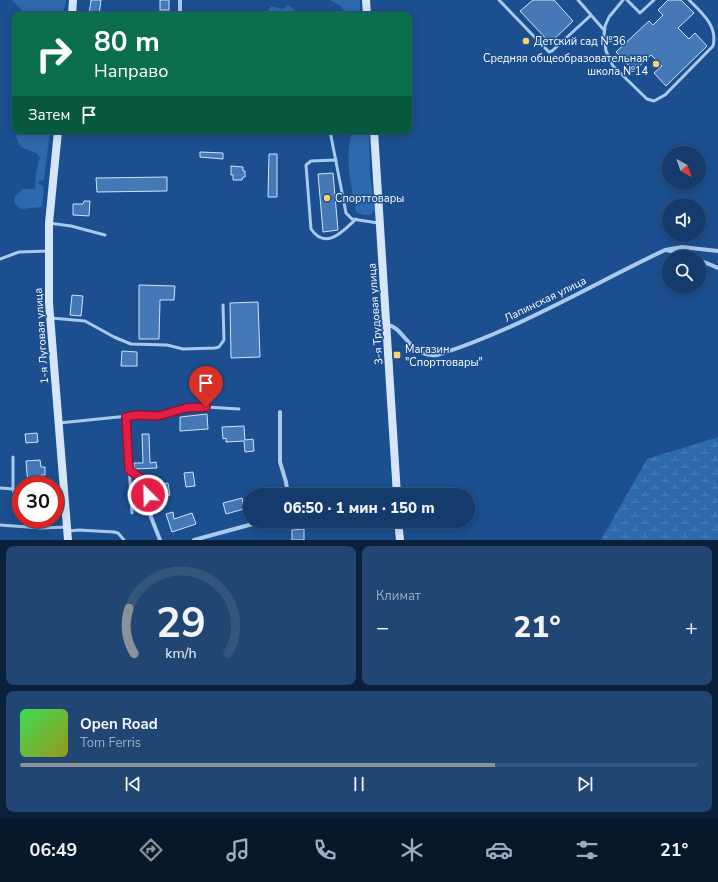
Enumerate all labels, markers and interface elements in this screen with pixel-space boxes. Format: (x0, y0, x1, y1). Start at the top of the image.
text: 80 m (94, 23, 160, 61)
icon: right (28, 28, 80, 80)
place label: Детский сад №36 (534, 34, 626, 49)
marker: Детский сад №36 (521, 36, 531, 46)
place label: Средняя общеобразовательная школа №14 (483, 51, 648, 79)
text: Направо (94, 59, 168, 83)
marker: Средняя общеобразовательная школа №14 (651, 59, 661, 69)
icon: arrive (78, 104, 100, 126)
text: Затем (28, 105, 70, 125)
north arrow (662, 146, 706, 190)
map controls (662, 146, 706, 294)
place label: Спорттовары (335, 191, 404, 206)
marker: Спорттовары (322, 193, 332, 203)
button: sound (662, 198, 706, 242)
button: search (662, 250, 706, 294)
street label: 3-я Трудовая улица (364, 263, 387, 365)
street label: Лапинская улица (502, 273, 589, 326)
street label: 1-я Луговая улица (31, 287, 52, 385)
place label: Магазин "Спорттовары" (405, 342, 483, 370)
marker: Магазин "Спорттовары" (392, 350, 402, 360)
pin (189, 366, 223, 407)
icon: arrive (195, 372, 217, 394)
position arrow (127, 474, 169, 516)
speed limit sign: 30 (12, 476, 64, 528)
text: 06:50 · 1 мин · 150 m (283, 498, 435, 518)
text: Климат (376, 587, 421, 605)
text: 29 (156, 594, 206, 651)
text: 21° (513, 607, 561, 648)
text: − (376, 613, 389, 643)
text: + (685, 613, 698, 643)
text: km/h (165, 643, 197, 662)
text: Open Road (80, 714, 158, 734)
text: Tom Ferris (80, 734, 141, 752)
icon: previous (122, 773, 144, 795)
icon: pause (348, 773, 370, 795)
icon: next (574, 773, 596, 795)
icon: directions (137, 836, 165, 864)
icon: music (224, 836, 252, 864)
icon: phone (311, 836, 339, 864)
icon: climate (398, 836, 426, 864)
icon: car (485, 836, 513, 864)
icon: filters (573, 836, 601, 864)
text: 06:49 (30, 838, 77, 862)
text: 21° (660, 838, 688, 862)

